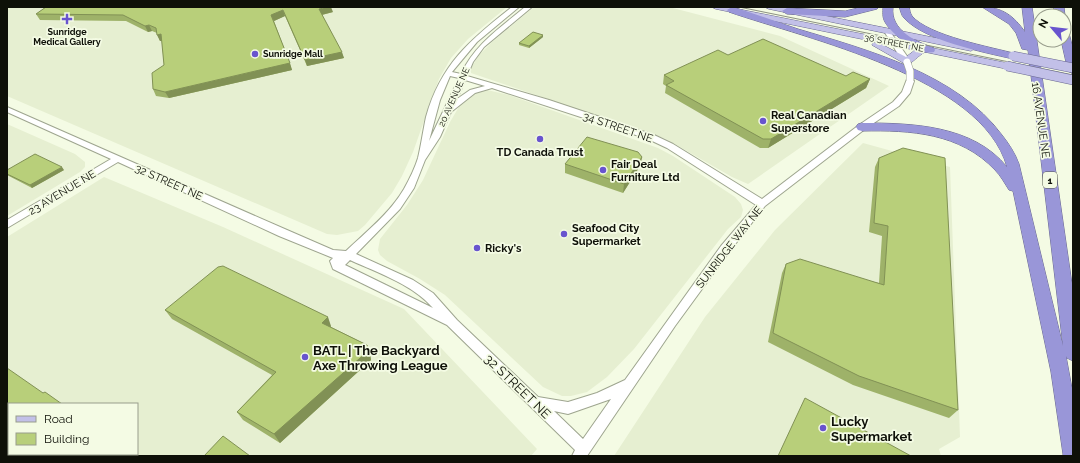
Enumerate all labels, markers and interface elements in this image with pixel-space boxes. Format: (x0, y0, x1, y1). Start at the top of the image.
north arrow (1032, 8, 1072, 48)
marker: Sunridge Medical Gallery (61, 13, 73, 25)
text: N (1036, 17, 1051, 30)
place label: Sunridge Medical Gallery (33, 27, 101, 47)
street label: 36 STREET NE (863, 32, 925, 54)
marker: Sunridge Mall (250, 49, 260, 59)
place label: Sunridge Mall (263, 49, 323, 59)
street label: 20 AVENUE NE (437, 66, 472, 128)
street label: 16 AVENUE NE (1029, 81, 1052, 159)
street label: 34 STREET NE (581, 109, 655, 146)
place label: Real Canadian Superstore (771, 109, 847, 135)
marker: Real Canadian Superstore (758, 116, 768, 126)
marker: TD Canada Trust (535, 134, 545, 144)
place label: TD Canada Trust (497, 146, 584, 159)
place label: Fair Deal Furniture Ltd (611, 158, 680, 184)
street label: 32 STREET NE (133, 162, 205, 203)
marker: Fair Deal Furniture Ltd (598, 165, 608, 175)
street label: 23 AVENUE NE (26, 167, 99, 218)
road number: 1 (1043, 172, 1057, 188)
street label: SUNRIDGE WAY NE (693, 204, 766, 291)
place label: Seafood City Supermarket (572, 222, 642, 248)
marker: Seafood City Supermarket (559, 229, 569, 239)
place label: Ricky's (485, 242, 522, 255)
marker: Ricky's (472, 243, 482, 253)
place label: BATL | The Backyard Axe Throwing League (313, 343, 448, 373)
street label: 32 STREET NE (482, 351, 554, 422)
marker: BATL | The Backyard Axe Throwing League (300, 352, 310, 362)
legend (8, 403, 138, 455)
text: Road (44, 412, 73, 426)
place label: Lucky Supermarket (831, 414, 912, 444)
marker: Lucky Supermarket (818, 423, 828, 433)
text: Building (44, 432, 90, 446)

